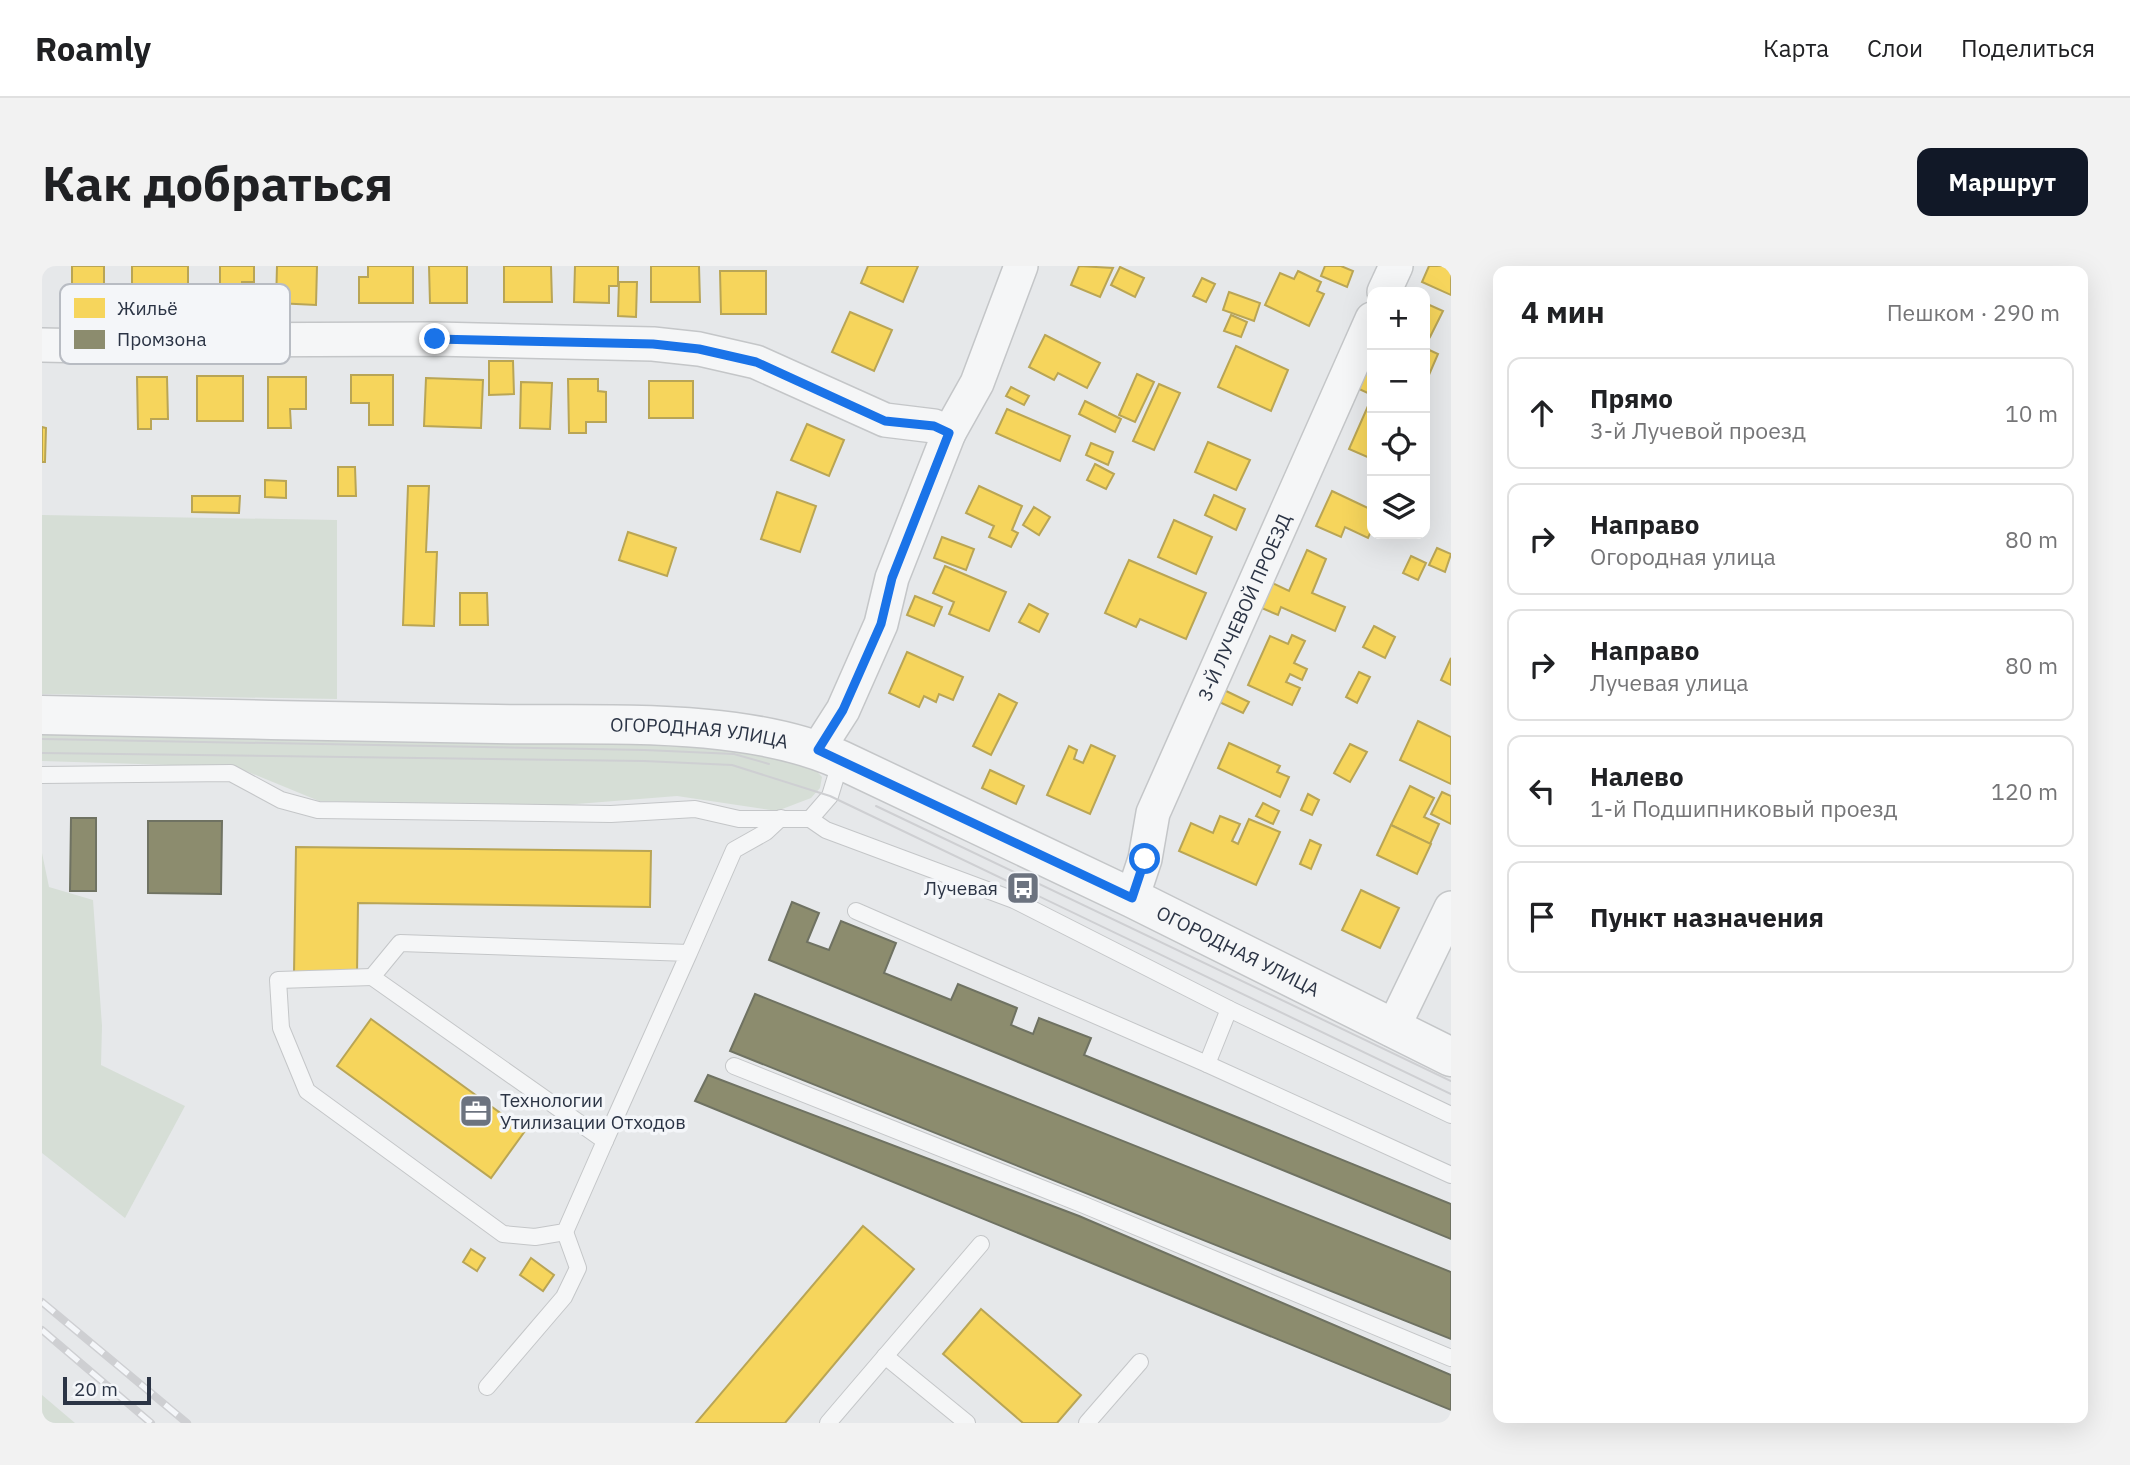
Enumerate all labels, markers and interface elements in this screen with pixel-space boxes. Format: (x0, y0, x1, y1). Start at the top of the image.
text: Roamly (35, 27, 151, 70)
text: Карта (1763, 32, 1829, 64)
text: Слои (1867, 32, 1923, 64)
text: Поделиться (1961, 32, 2095, 64)
button: Маршрут (1917, 148, 2088, 216)
text: Как добраться (42, 151, 393, 214)
legend (60, 284, 290, 364)
map controls (1367, 287, 1430, 539)
button: + (1367, 287, 1430, 350)
text: 4 мин (1521, 292, 1605, 331)
text: Жильё (117, 296, 178, 320)
text: Пешком · 290 m (1887, 297, 2060, 327)
route end (419, 323, 450, 354)
text: Промзона (117, 327, 207, 351)
button: − (1367, 350, 1430, 413)
text: Прямо (1590, 381, 1673, 415)
icon: ahead (1523, 394, 1561, 432)
text: 10 m (2005, 398, 2058, 428)
button: locate (1367, 413, 1430, 476)
text: 3-й Лучевой проезд (1590, 415, 1806, 445)
button: layers (1367, 476, 1430, 539)
text: Направо (1590, 507, 1699, 541)
street label: 3-Й ЛУЧЕВОЙ ПРОЕЗД (1192, 510, 1296, 705)
icon: right (1523, 520, 1561, 558)
text: 80 m (2005, 524, 2058, 554)
text: Огородная улица (1590, 541, 1776, 571)
text: Направо (1590, 633, 1699, 667)
icon: right (1523, 646, 1561, 684)
text: 80 m (2005, 650, 2058, 680)
text: Лучевая улица (1590, 667, 1749, 697)
street label: ОГОРОДНАЯ УЛИЦА (610, 712, 791, 754)
text: Налево (1590, 759, 1684, 793)
icon: left (1523, 772, 1561, 810)
text: 120 m (1991, 776, 2058, 806)
text: 1-й Подшипниковый проезд (1590, 793, 1897, 823)
route start (1129, 843, 1160, 874)
bus stop icon: Лучевая (1004, 869, 1042, 907)
place label: Лучевая (924, 876, 998, 900)
icon: arrive (1523, 898, 1561, 936)
street label: ОГОРОДНАЯ УЛИЦА (1153, 900, 1324, 1002)
text: Пункт назначения (1590, 900, 1824, 934)
place label: Технологии Утилизации Отходов (500, 1088, 686, 1134)
office icon: Технологии Утилизации Отходов (457, 1092, 495, 1130)
scale bar (63, 1374, 150, 1406)
text: 20 m (74, 1377, 118, 1401)

